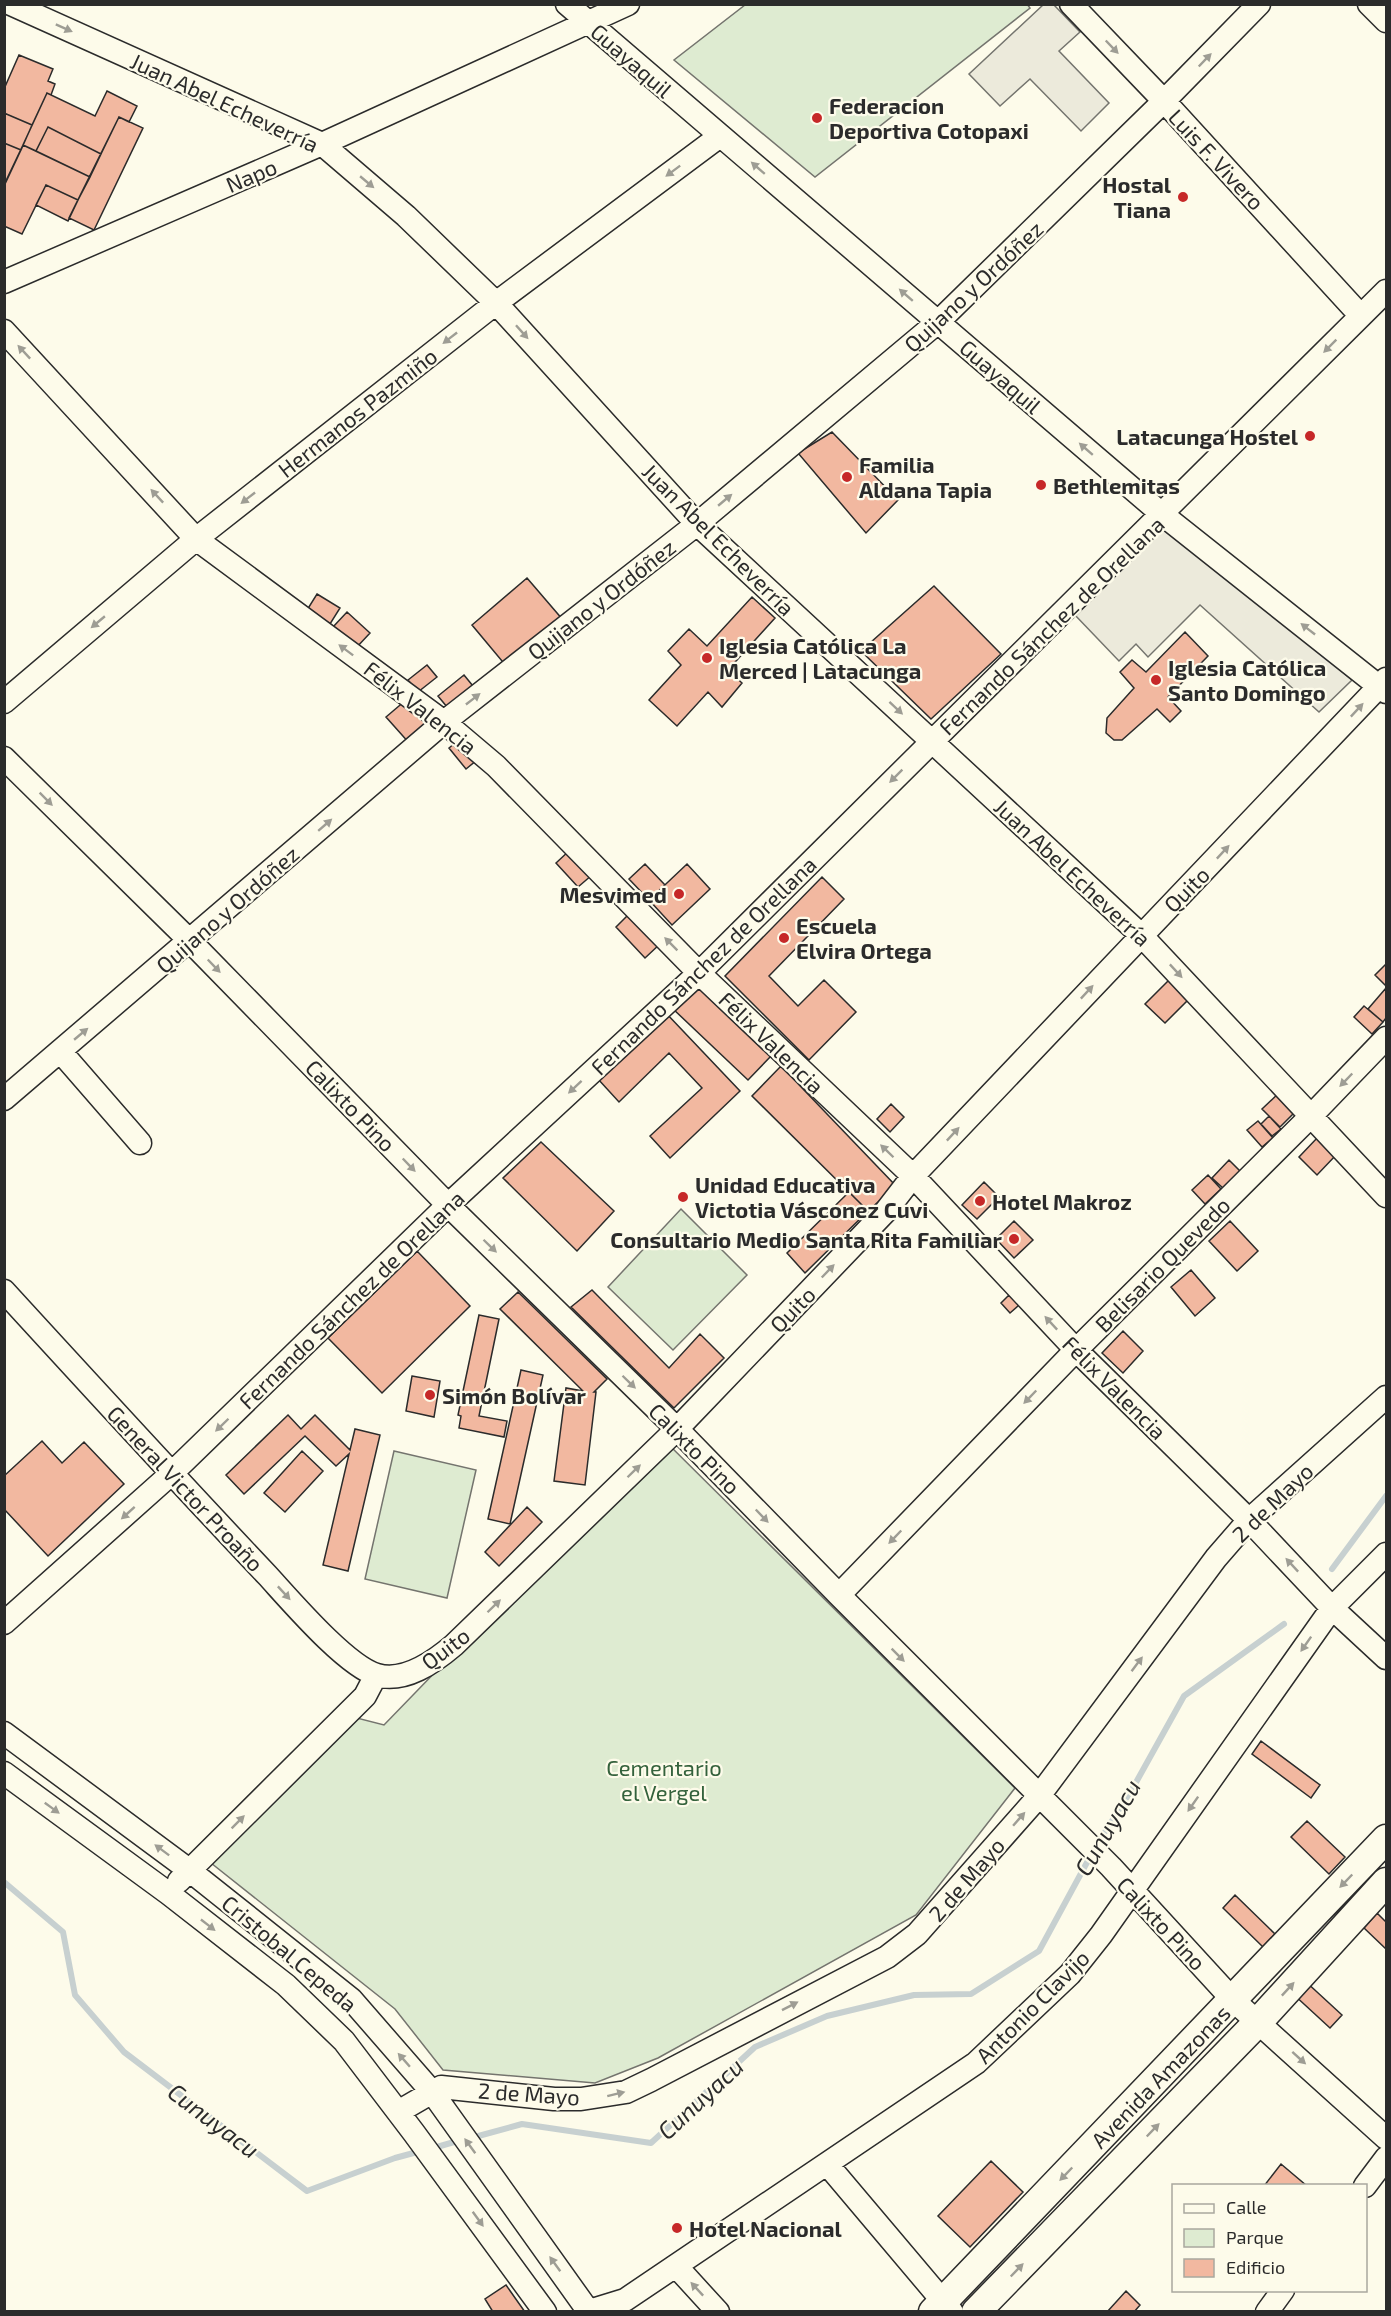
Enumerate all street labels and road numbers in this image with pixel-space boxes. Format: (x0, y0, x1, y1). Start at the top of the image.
street label: Guayaquil (586, 18, 678, 103)
street label: Juan Abel Echeverría (127, 47, 323, 157)
street label: Luis F. Vivero (1164, 103, 1270, 215)
street label: Napo (222, 153, 280, 197)
street label: Quijano y Ordóñez (898, 215, 1048, 358)
street label: Guayaquil (955, 334, 1047, 419)
street label: Hermanos Pazmiño (272, 342, 442, 482)
street label: Juan Abel Echeverría (638, 458, 800, 620)
street label: Fernando Sánchez de Orellana (933, 510, 1169, 740)
street label: Quijano y Ordóñez (522, 533, 681, 666)
street label: Félix Valencia (360, 655, 482, 759)
street label: Juan Abel Echeverría (989, 793, 1157, 951)
street label: Quijano y Ordóñez (150, 840, 304, 979)
street label: Fernando Sánchez de Orellana (585, 850, 821, 1080)
street label: Quito (1158, 861, 1215, 918)
street label: Félix Valencia (714, 986, 830, 1098)
street label: Calixto Pino (301, 1054, 401, 1156)
street label: Fernando Sánchez de Orellana (233, 1184, 469, 1414)
street label: Belisario Quevedo (1089, 1191, 1235, 1337)
street label: Quito (764, 1281, 821, 1338)
street label: Félix Valencia (1058, 1330, 1172, 1444)
street label: Calixto Pino (644, 1397, 746, 1499)
street label: General Victor Proaño (103, 1400, 269, 1576)
street label: 2 de Mayo (1226, 1457, 1318, 1547)
street label: Quito (416, 1621, 475, 1675)
street label: 2 de Mayo (923, 1832, 1009, 1926)
street label: Calixto Pino (1112, 1871, 1212, 1975)
street label: Cristobal Cepeda (217, 1889, 363, 2017)
street label: Antonio Clavijo (970, 1944, 1095, 2069)
street label: Avenida Amazonas (1085, 1999, 1235, 2153)
street label: 2 de Mayo (477, 2076, 581, 2110)

